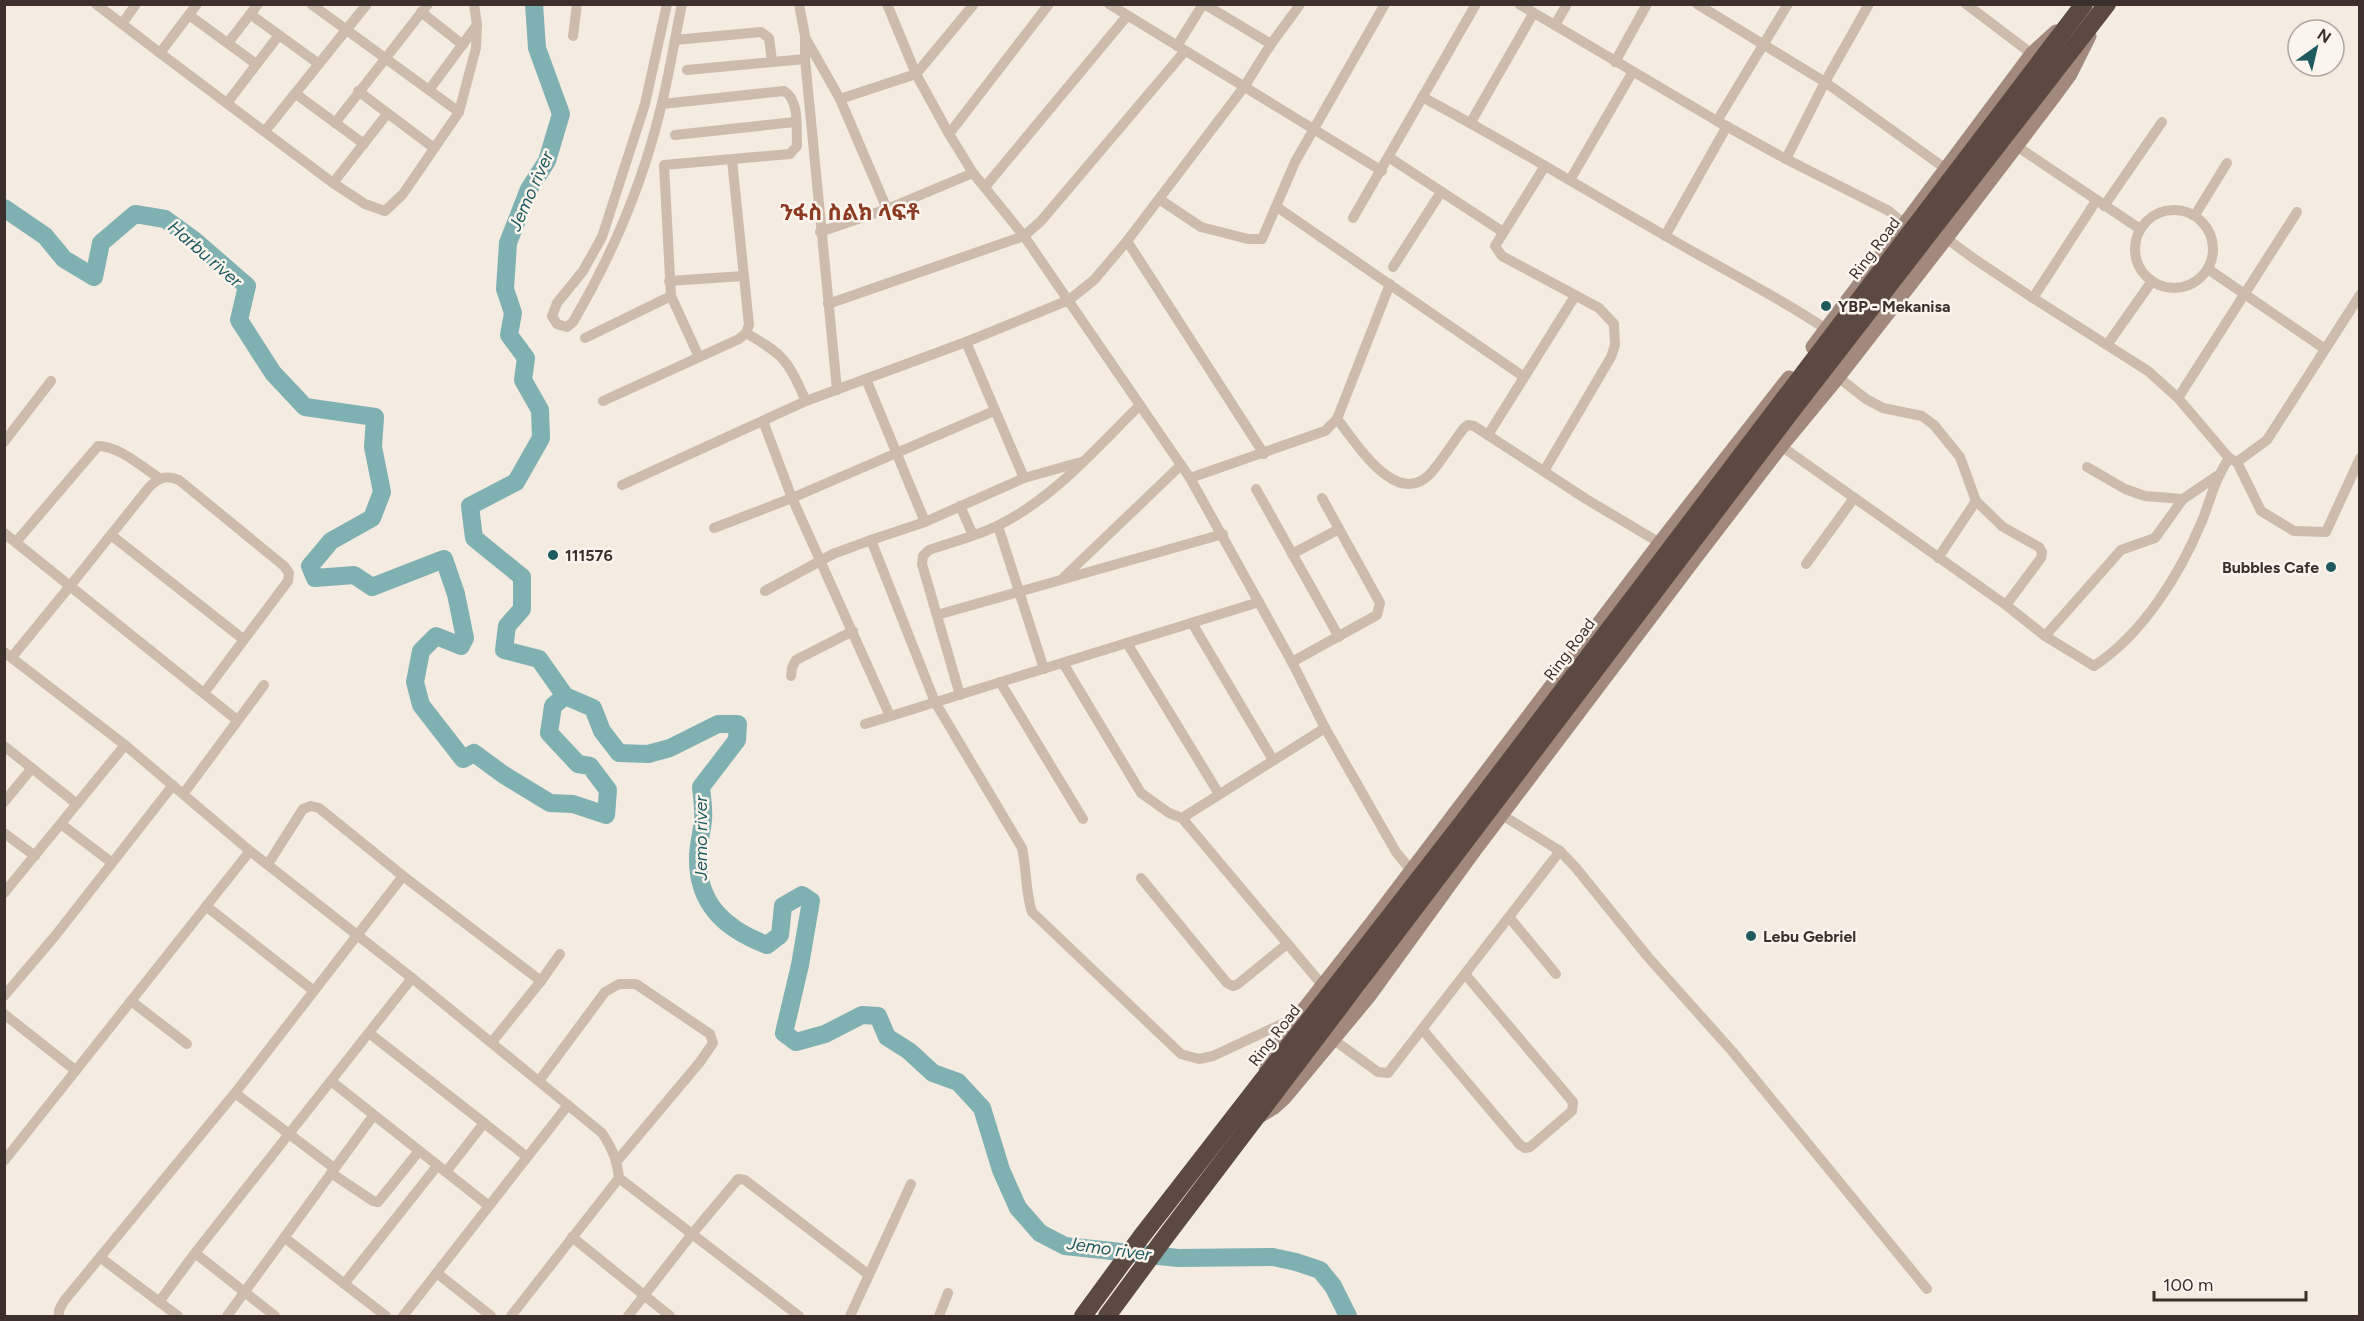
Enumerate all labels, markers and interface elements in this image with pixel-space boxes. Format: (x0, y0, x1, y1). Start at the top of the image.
north arrow (2286, 18, 2346, 78)
text: N (2314, 25, 2335, 47)
water label: Jemo river (503, 147, 559, 235)
district label: ንፋስ ስልክ ላፍቶ (780, 199, 920, 226)
street label: Ring Road (1845, 213, 1904, 283)
water label: Harbu river (164, 216, 247, 293)
place label: YBP - Mekanisa (1838, 297, 1951, 316)
marker: YBP - Mekanisa (1819, 299, 1833, 313)
place label: 111576 (565, 546, 613, 565)
marker: 111576 (546, 548, 560, 562)
place label: Bubbles Cafe (2222, 558, 2319, 577)
marker: Bubbles Cafe (2324, 560, 2338, 574)
street label: Ring Road (1540, 614, 1599, 684)
water label: Jemo river (690, 795, 712, 881)
place label: Lebu Gebriel (1763, 927, 1856, 946)
marker: Lebu Gebriel (1744, 929, 1758, 943)
street label: Ring Road (1244, 1001, 1304, 1070)
water label: Jemo river (1065, 1232, 1153, 1266)
scale bar (2154, 1264, 2306, 1302)
text: 100 m (2163, 1274, 2213, 1296)

